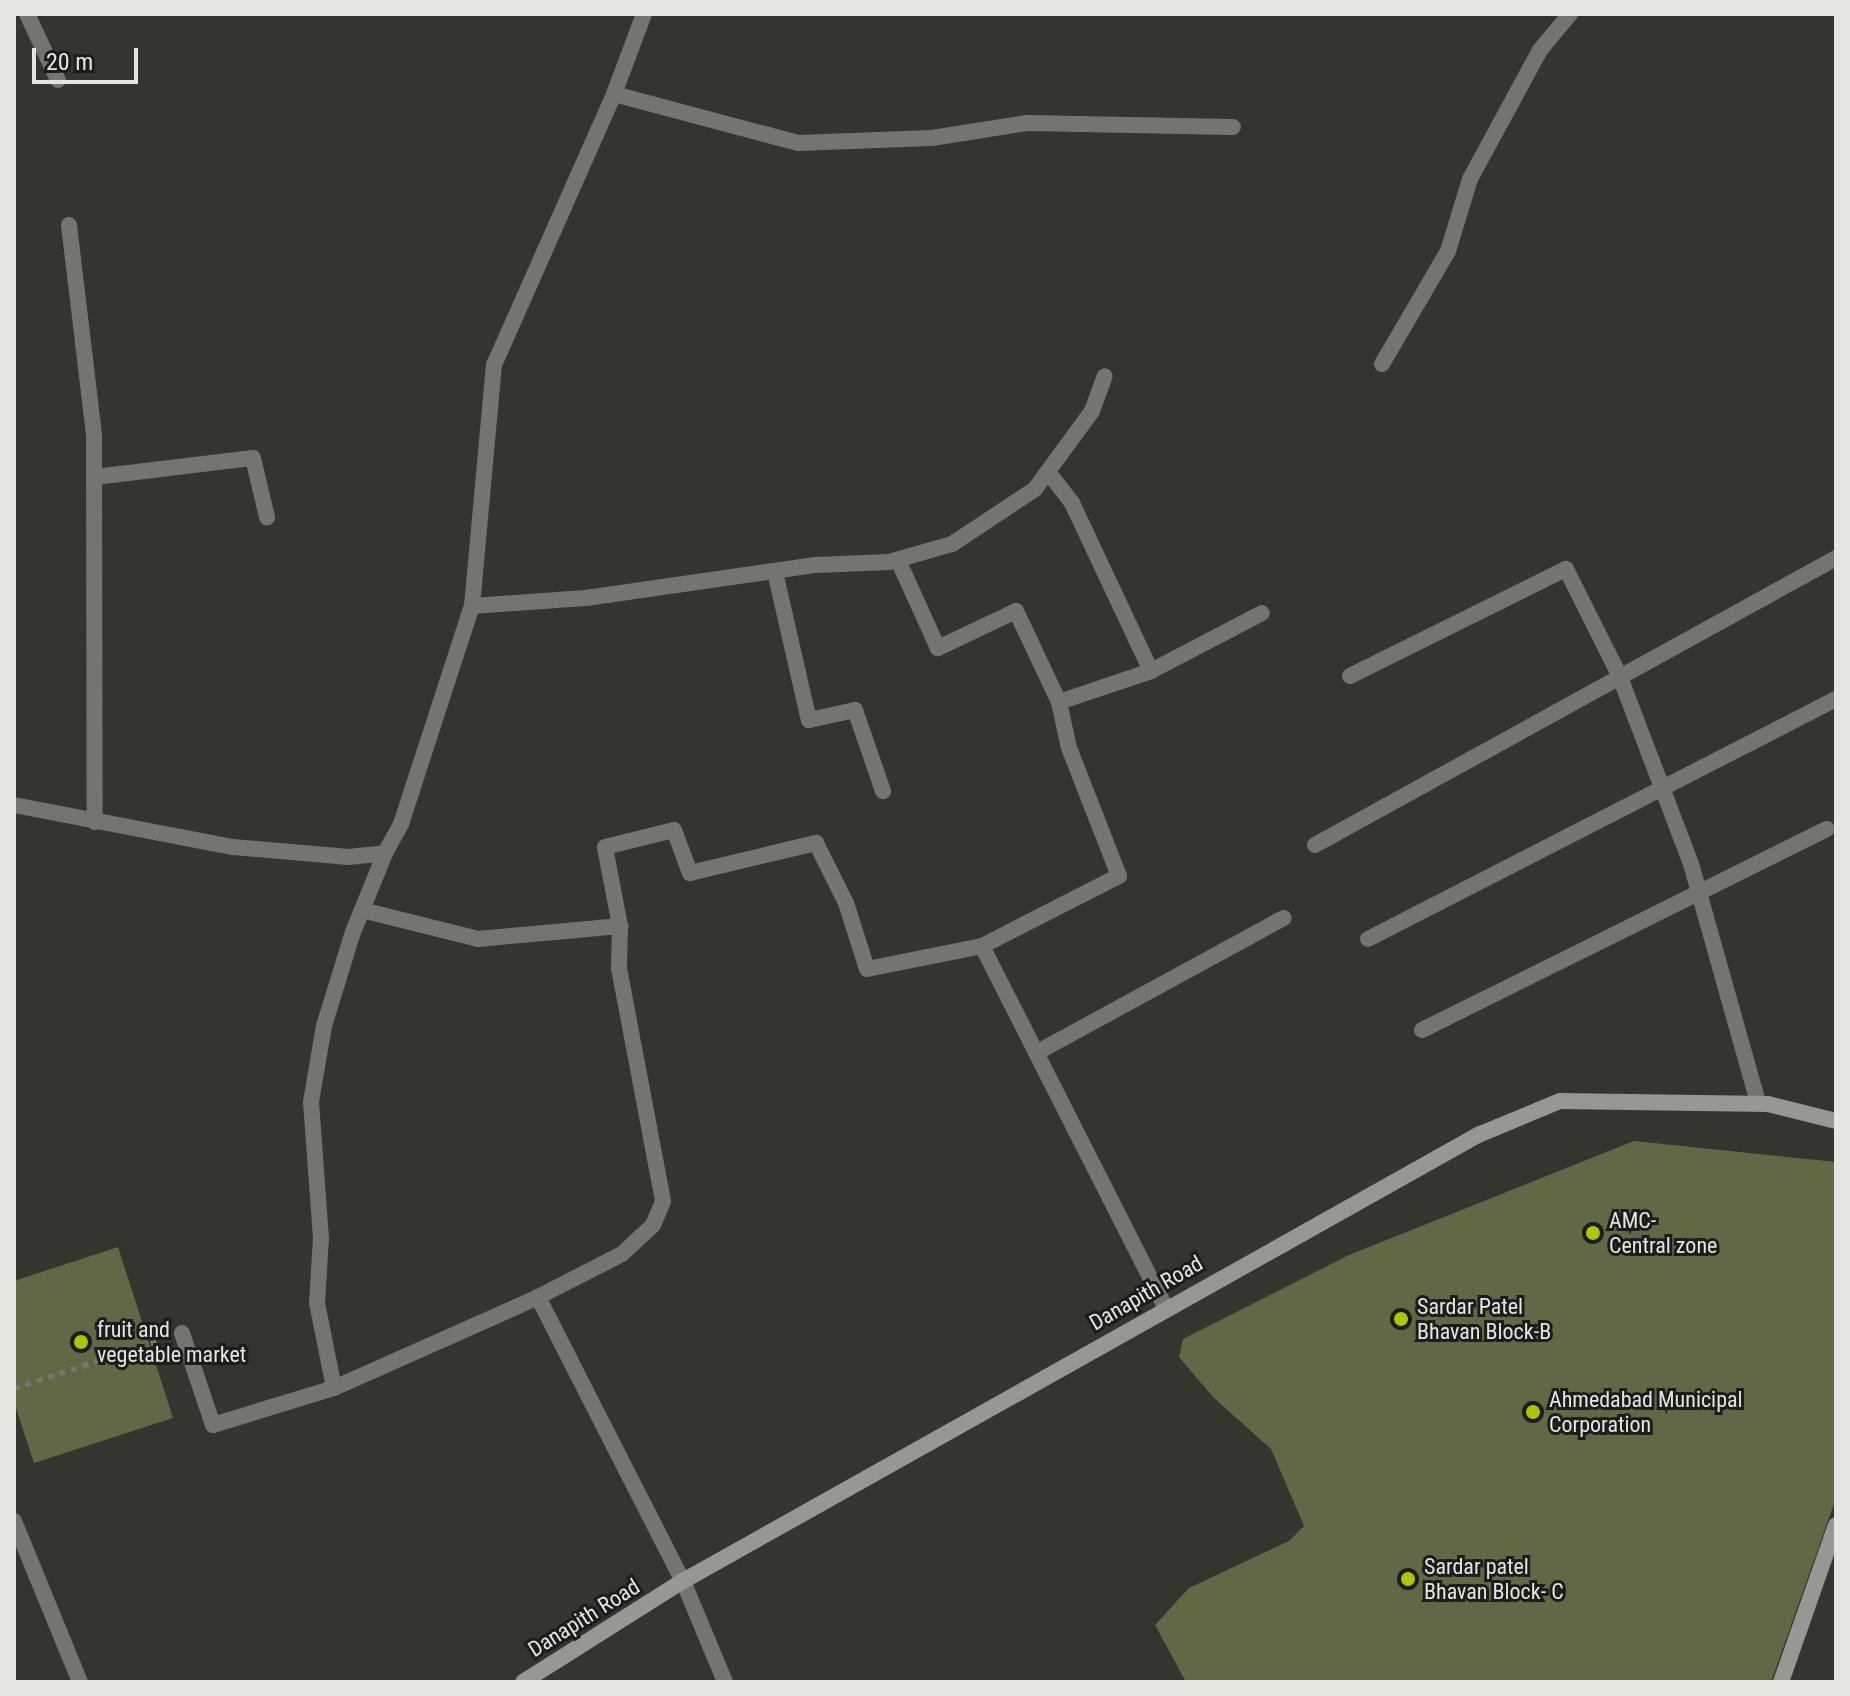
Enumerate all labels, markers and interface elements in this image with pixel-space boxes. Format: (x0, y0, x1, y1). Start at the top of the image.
scale bar (36, 32, 142, 82)
text: 20 m (46, 48, 93, 76)
place label: AMC- Central zone (1609, 1207, 1717, 1258)
marker: AMC- Central zone (1584, 1224, 1602, 1242)
street label: Danapith Road (1085, 1250, 1207, 1336)
place label: Sardar Patel Bhavan Block-B (1417, 1293, 1551, 1344)
marker: Sardar Patel Bhavan Block-B (1392, 1310, 1410, 1328)
place label: fruit and vegetable market (97, 1316, 246, 1368)
marker: fruit and vegetable market (72, 1333, 90, 1351)
place label: Ahmedabad Municipal Corporation (1549, 1386, 1743, 1438)
marker: Ahmedabad Municipal Corporation (1524, 1403, 1542, 1421)
place label: Sardar patel Bhavan Block- C (1424, 1553, 1564, 1604)
marker: Sardar patel Bhavan Block- C (1399, 1570, 1417, 1588)
street label: Danapith Road (523, 1573, 645, 1663)

